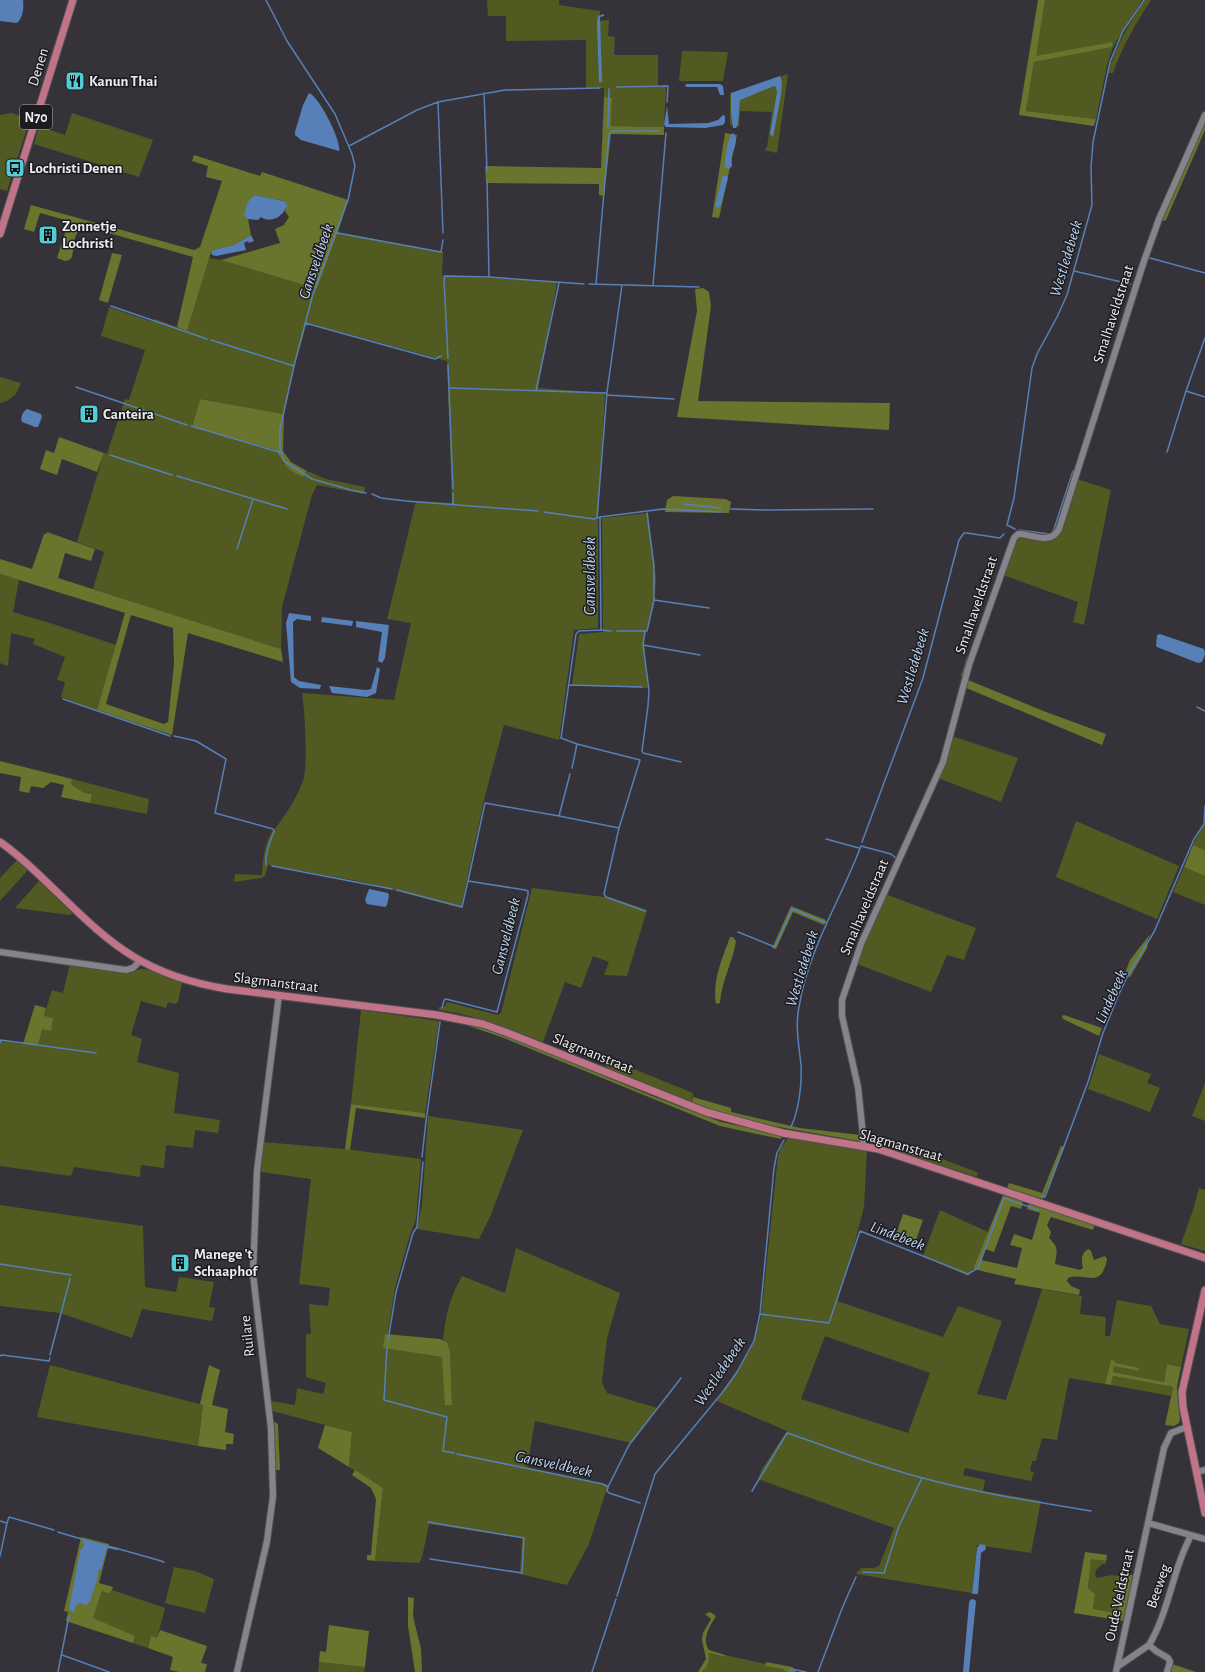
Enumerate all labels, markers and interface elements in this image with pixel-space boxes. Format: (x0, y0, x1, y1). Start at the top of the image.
street label: Denen (26, 46, 51, 88)
restaurant icon: Kanun Thai (64, 70, 86, 92)
place label: Kanun Thai (89, 74, 157, 89)
road number: N70 (20, 105, 52, 129)
bus stop icon: Lochristi Denen (4, 157, 26, 179)
place label: Lochristi Denen (29, 161, 122, 176)
water label: Westledebeek (1047, 218, 1085, 298)
place label: Zonnetje Lochristi (62, 219, 117, 251)
water label: Gansveldbeek (296, 222, 336, 301)
building icon: Zonnetje Lochristi (37, 224, 59, 246)
street label: Smalhaveldstraat (1091, 263, 1136, 365)
building icon: Canteira (78, 403, 100, 425)
place label: Canteira (103, 407, 154, 422)
water label: Gansveldbeek (582, 537, 598, 615)
street label: Smalhaveldstraat (953, 554, 1000, 656)
water label: Westledebeek (894, 626, 932, 706)
street label: Smalhaveldstraat (838, 857, 891, 957)
water label: Gansveldbeek (489, 896, 523, 976)
water label: Westledebeek (783, 928, 821, 1008)
water label: Lindebeek (1092, 967, 1130, 1026)
street label: Slagmanstraat (233, 970, 319, 995)
street label: Slagmanstraat (551, 1031, 635, 1076)
street label: Slagmanstraat (858, 1127, 944, 1164)
water label: Lindebeek (868, 1218, 927, 1254)
place label: Manege 't Schaaphof (194, 1247, 258, 1279)
building icon: Manege 't Schaaphof (169, 1252, 191, 1274)
street label: Ruilare (238, 1314, 257, 1357)
water label: Westledebeek (691, 1334, 748, 1409)
water label: Gansveldbeek (514, 1448, 594, 1480)
street label: Oude Veldstraat (1102, 1547, 1137, 1643)
street label: Beeweg (1144, 1561, 1173, 1610)

